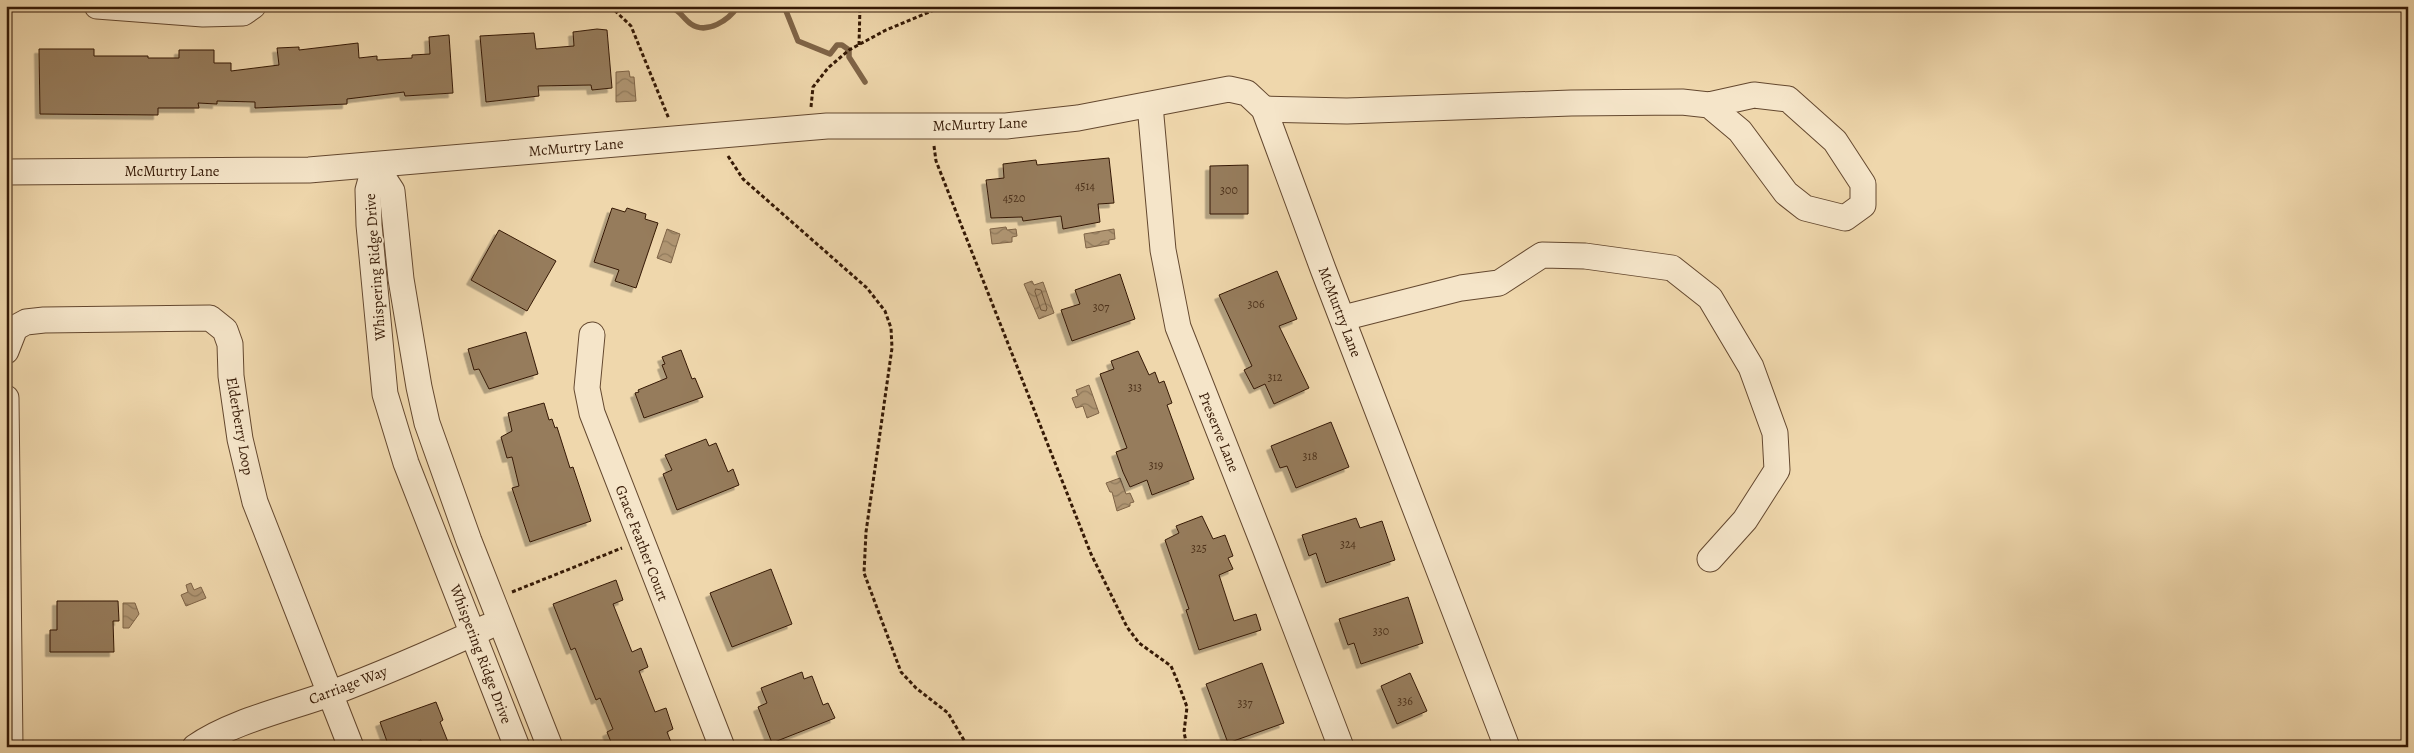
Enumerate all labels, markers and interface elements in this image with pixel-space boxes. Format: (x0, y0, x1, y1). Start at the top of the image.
street label: McMurtry Lane (932, 112, 1028, 136)
street label: McMurtry Lane (528, 133, 625, 161)
street label: McMurtry Lane (124, 161, 220, 181)
house number: 4514 (1075, 178, 1096, 194)
house number: 300 (1220, 182, 1238, 198)
house number: 4520 (1003, 190, 1025, 206)
street label: Whispering Ridge Drive (360, 192, 390, 342)
street label: McMurtry Lane (1314, 264, 1366, 360)
house number: 306 (1248, 296, 1265, 312)
house number: 307 (1093, 299, 1110, 315)
house number: 312 (1268, 369, 1283, 385)
street label: Elderberry Loop (222, 375, 258, 477)
house number: 313 (1128, 379, 1142, 395)
street label: Preserve Lane (1194, 389, 1244, 475)
house number: 318 (1303, 448, 1318, 464)
house number: 319 (1149, 457, 1163, 473)
street label: Grace Feather Court (611, 482, 673, 604)
house number: 324 (1340, 536, 1357, 552)
house number: 325 (1191, 540, 1207, 556)
street label: Whispering Ridge Drive (445, 581, 517, 727)
house number: 330 (1373, 623, 1389, 639)
street label: Carriage Way (306, 661, 390, 709)
house number: 336 (1397, 693, 1413, 709)
house number: 337 (1237, 695, 1253, 711)

